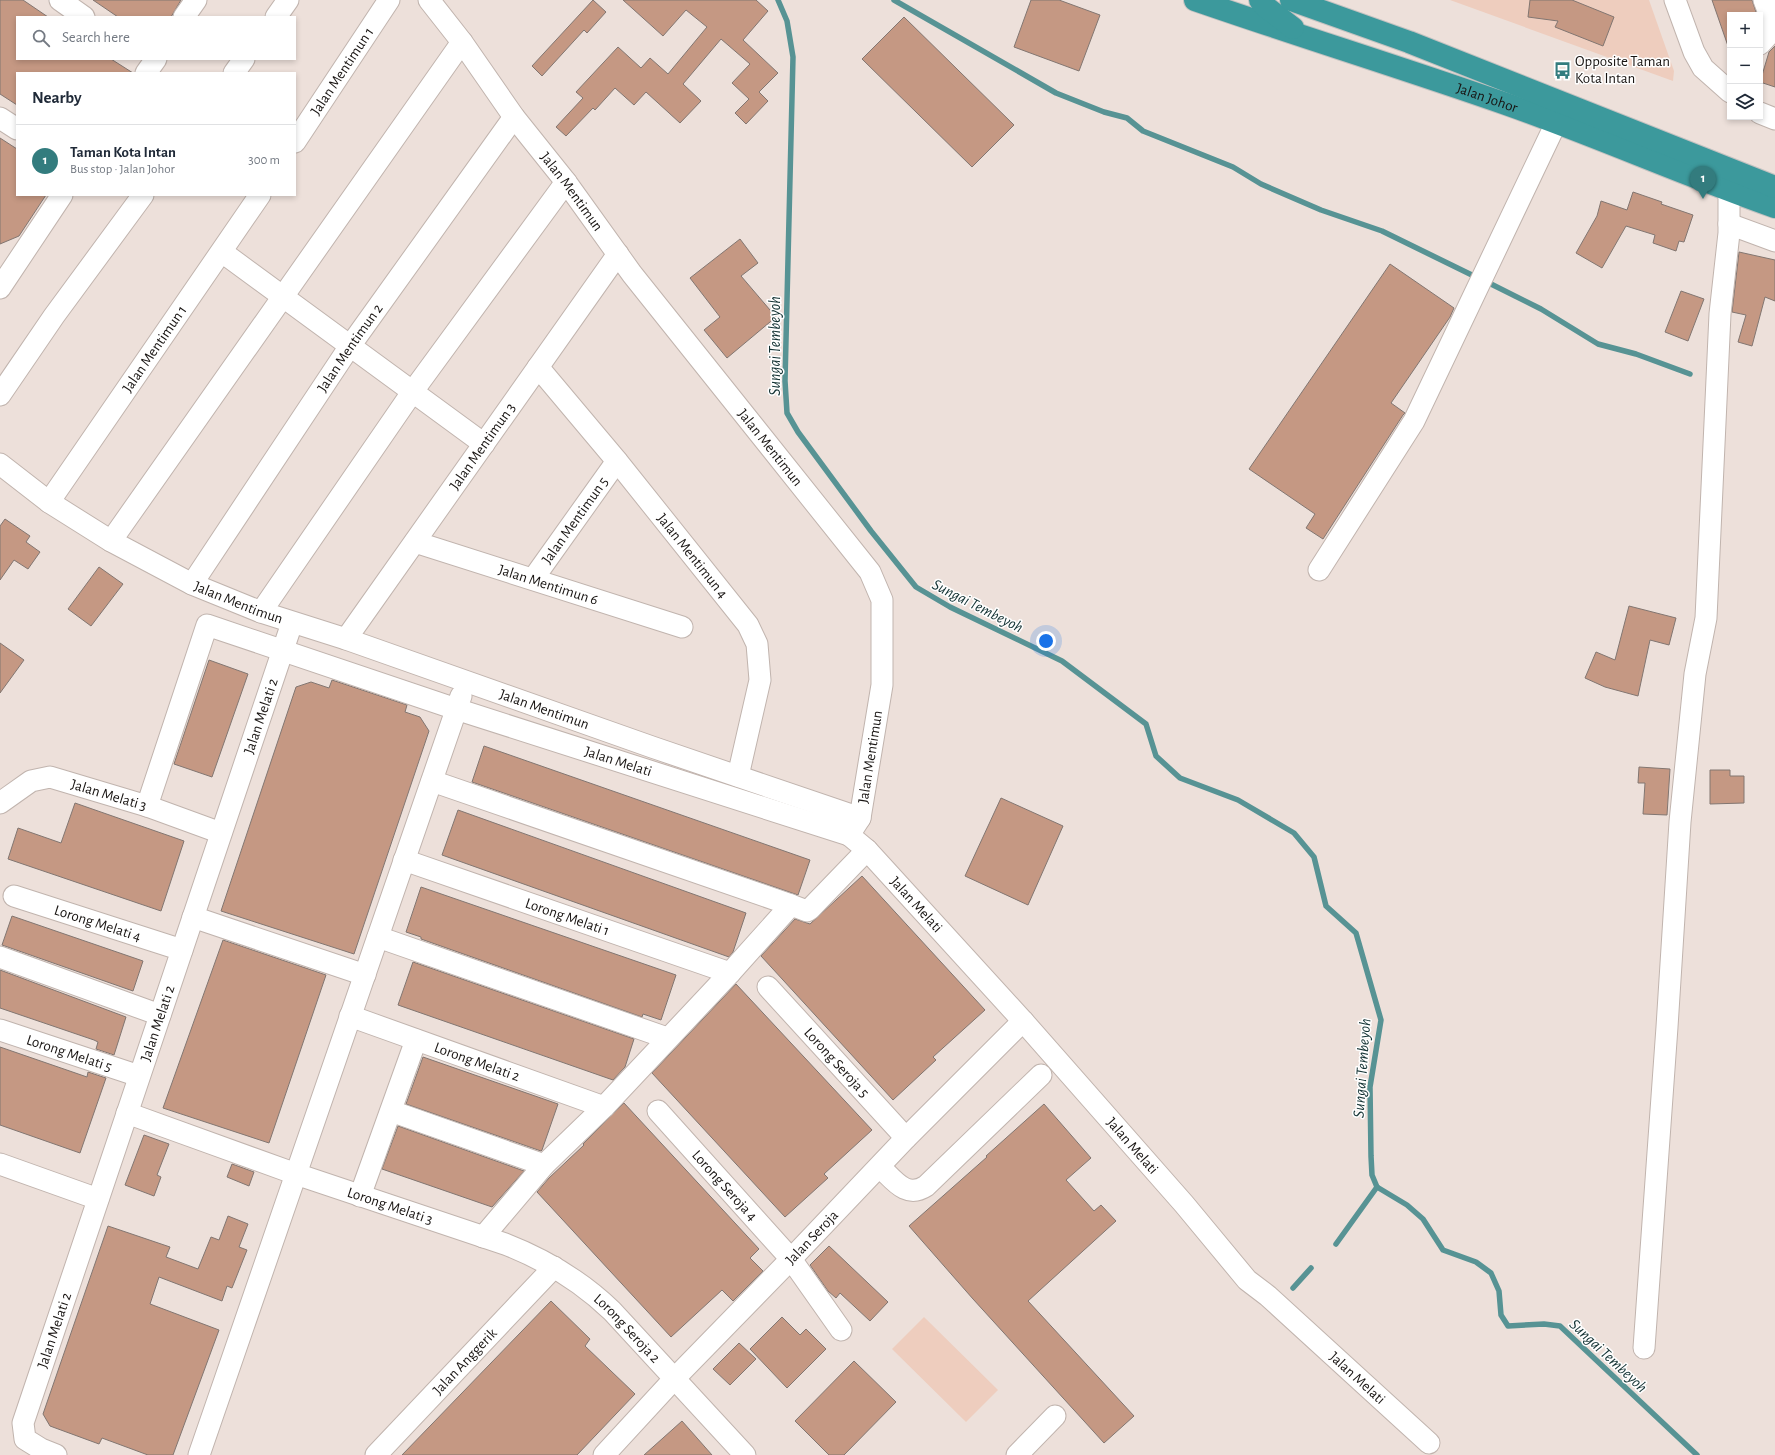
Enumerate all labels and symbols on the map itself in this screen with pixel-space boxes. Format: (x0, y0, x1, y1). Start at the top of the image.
street label: Jalan Mentimun 1 (308, 25, 377, 118)
place label: Opposite Taman Kota Intan (1575, 54, 1670, 86)
bus stop icon: Opposite Taman Kota Intan (1552, 60, 1572, 80)
street label: Jalan Johor (1454, 81, 1520, 116)
street label: Jalan Mentimun (537, 150, 606, 234)
pin: 1 (1690, 166, 1716, 199)
water label: Sungai Tembeyoh (767, 296, 783, 396)
street label: Jalan Mentimun 2 (315, 301, 386, 395)
street label: Jalan Mentimun 1 (120, 303, 190, 395)
street label: Jalan Mentimun 3 (447, 400, 518, 493)
street label: Jalan Mentimun (735, 406, 805, 489)
street label: Jalan Mentimun 5 (539, 474, 611, 567)
street label: Jalan Mentimun 4 (654, 511, 730, 601)
street label: Jalan Mentimun 6 (497, 562, 600, 608)
water label: Sungai Tembeyoh (930, 576, 1026, 636)
street label: Jalan Mentimun (192, 579, 285, 626)
your location (1036, 631, 1056, 651)
street label: Jalan Melati 2 (242, 676, 281, 756)
street label: Jalan Mentimun (497, 687, 591, 732)
street label: Jalan Mentimun (856, 710, 885, 805)
street label: Jalan Melati (583, 744, 654, 779)
street label: Jalan Melati 3 (69, 777, 148, 814)
street label: Jalan Melati (887, 874, 945, 935)
street label: Lorong Melati 1 (523, 896, 611, 939)
street label: Lorong Melati 4 (52, 902, 143, 944)
street label: Jalan Melati 2 (138, 983, 178, 1063)
water label: Sungai Tembeyoh (1351, 1018, 1373, 1118)
street label: Lorong Seroja 5 (801, 1025, 872, 1100)
street label: Lorong Melati 5 (24, 1032, 114, 1075)
street label: Lorong Melati 2 (432, 1040, 522, 1084)
street label: Jalan Melati (1104, 1115, 1161, 1177)
street label: Lorong Seroja 4 (689, 1147, 760, 1224)
street label: Lorong Melati 3 (345, 1185, 435, 1227)
street label: Jalan Seroja (783, 1207, 841, 1268)
street label: Jalan Melati 2 (35, 1290, 74, 1370)
street label: Lorong Seroja 2 (591, 1291, 663, 1366)
water label: Sungai Tembeyoh (1566, 1316, 1650, 1396)
street label: Jalan Anggerik (430, 1325, 500, 1398)
street label: Jalan Melati (1326, 1349, 1388, 1407)

